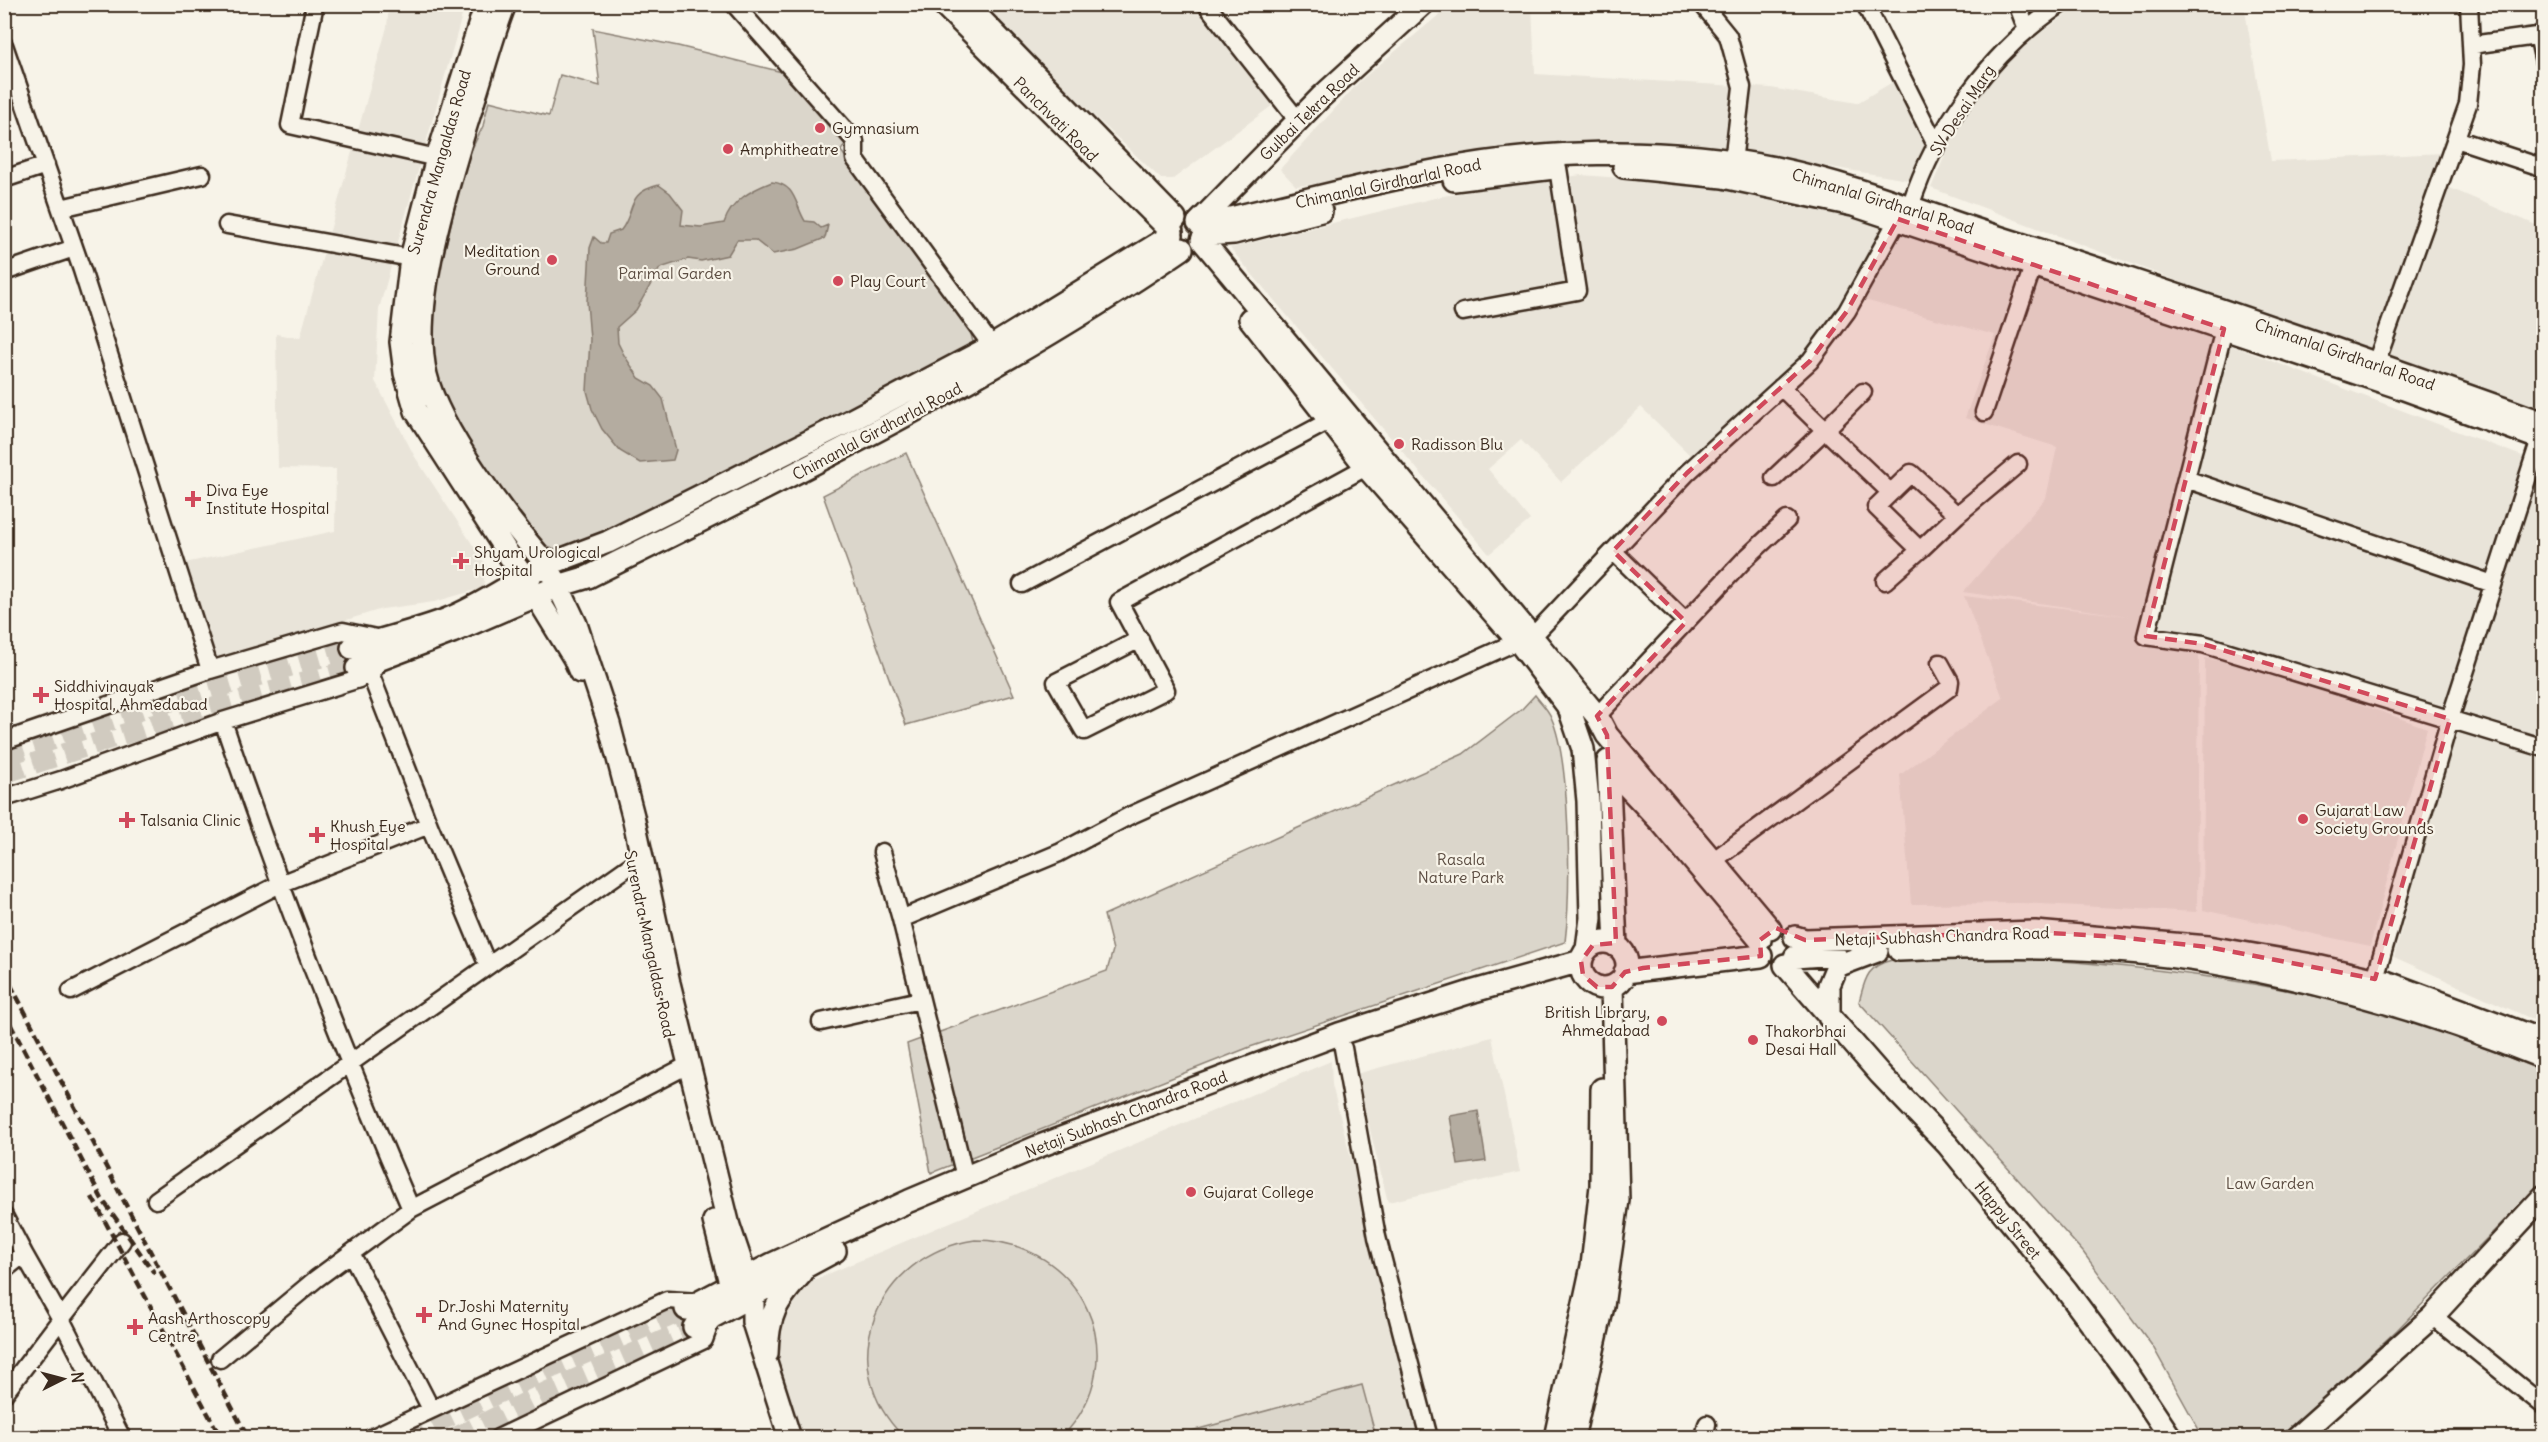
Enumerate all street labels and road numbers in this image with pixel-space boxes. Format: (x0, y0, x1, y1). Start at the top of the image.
street label: Gulbai Tekra Road (1255, 59, 1363, 165)
street label: SV Desai Marg (1925, 61, 1999, 159)
street label: Surendra Mangaldas Road (403, 67, 475, 257)
street label: Panchvati Road (1009, 72, 1103, 166)
street label: Chimanlal Girdharlal Road (1293, 154, 1483, 212)
street label: Chimanlal Girdharlal Road (1790, 164, 1976, 238)
street label: Chimanlal Girdharlal Road (2252, 314, 2438, 394)
street label: Chimanlal Girdharlal Road (789, 378, 965, 484)
street label: Surendra Mangaldas Road (620, 849, 680, 1039)
street label: Netaji Subhash Chandra Road (1834, 922, 2050, 950)
street label: Netaji Subhash Chandra Road (1022, 1066, 1230, 1162)
street label: Happy Street (1971, 1177, 2046, 1263)

